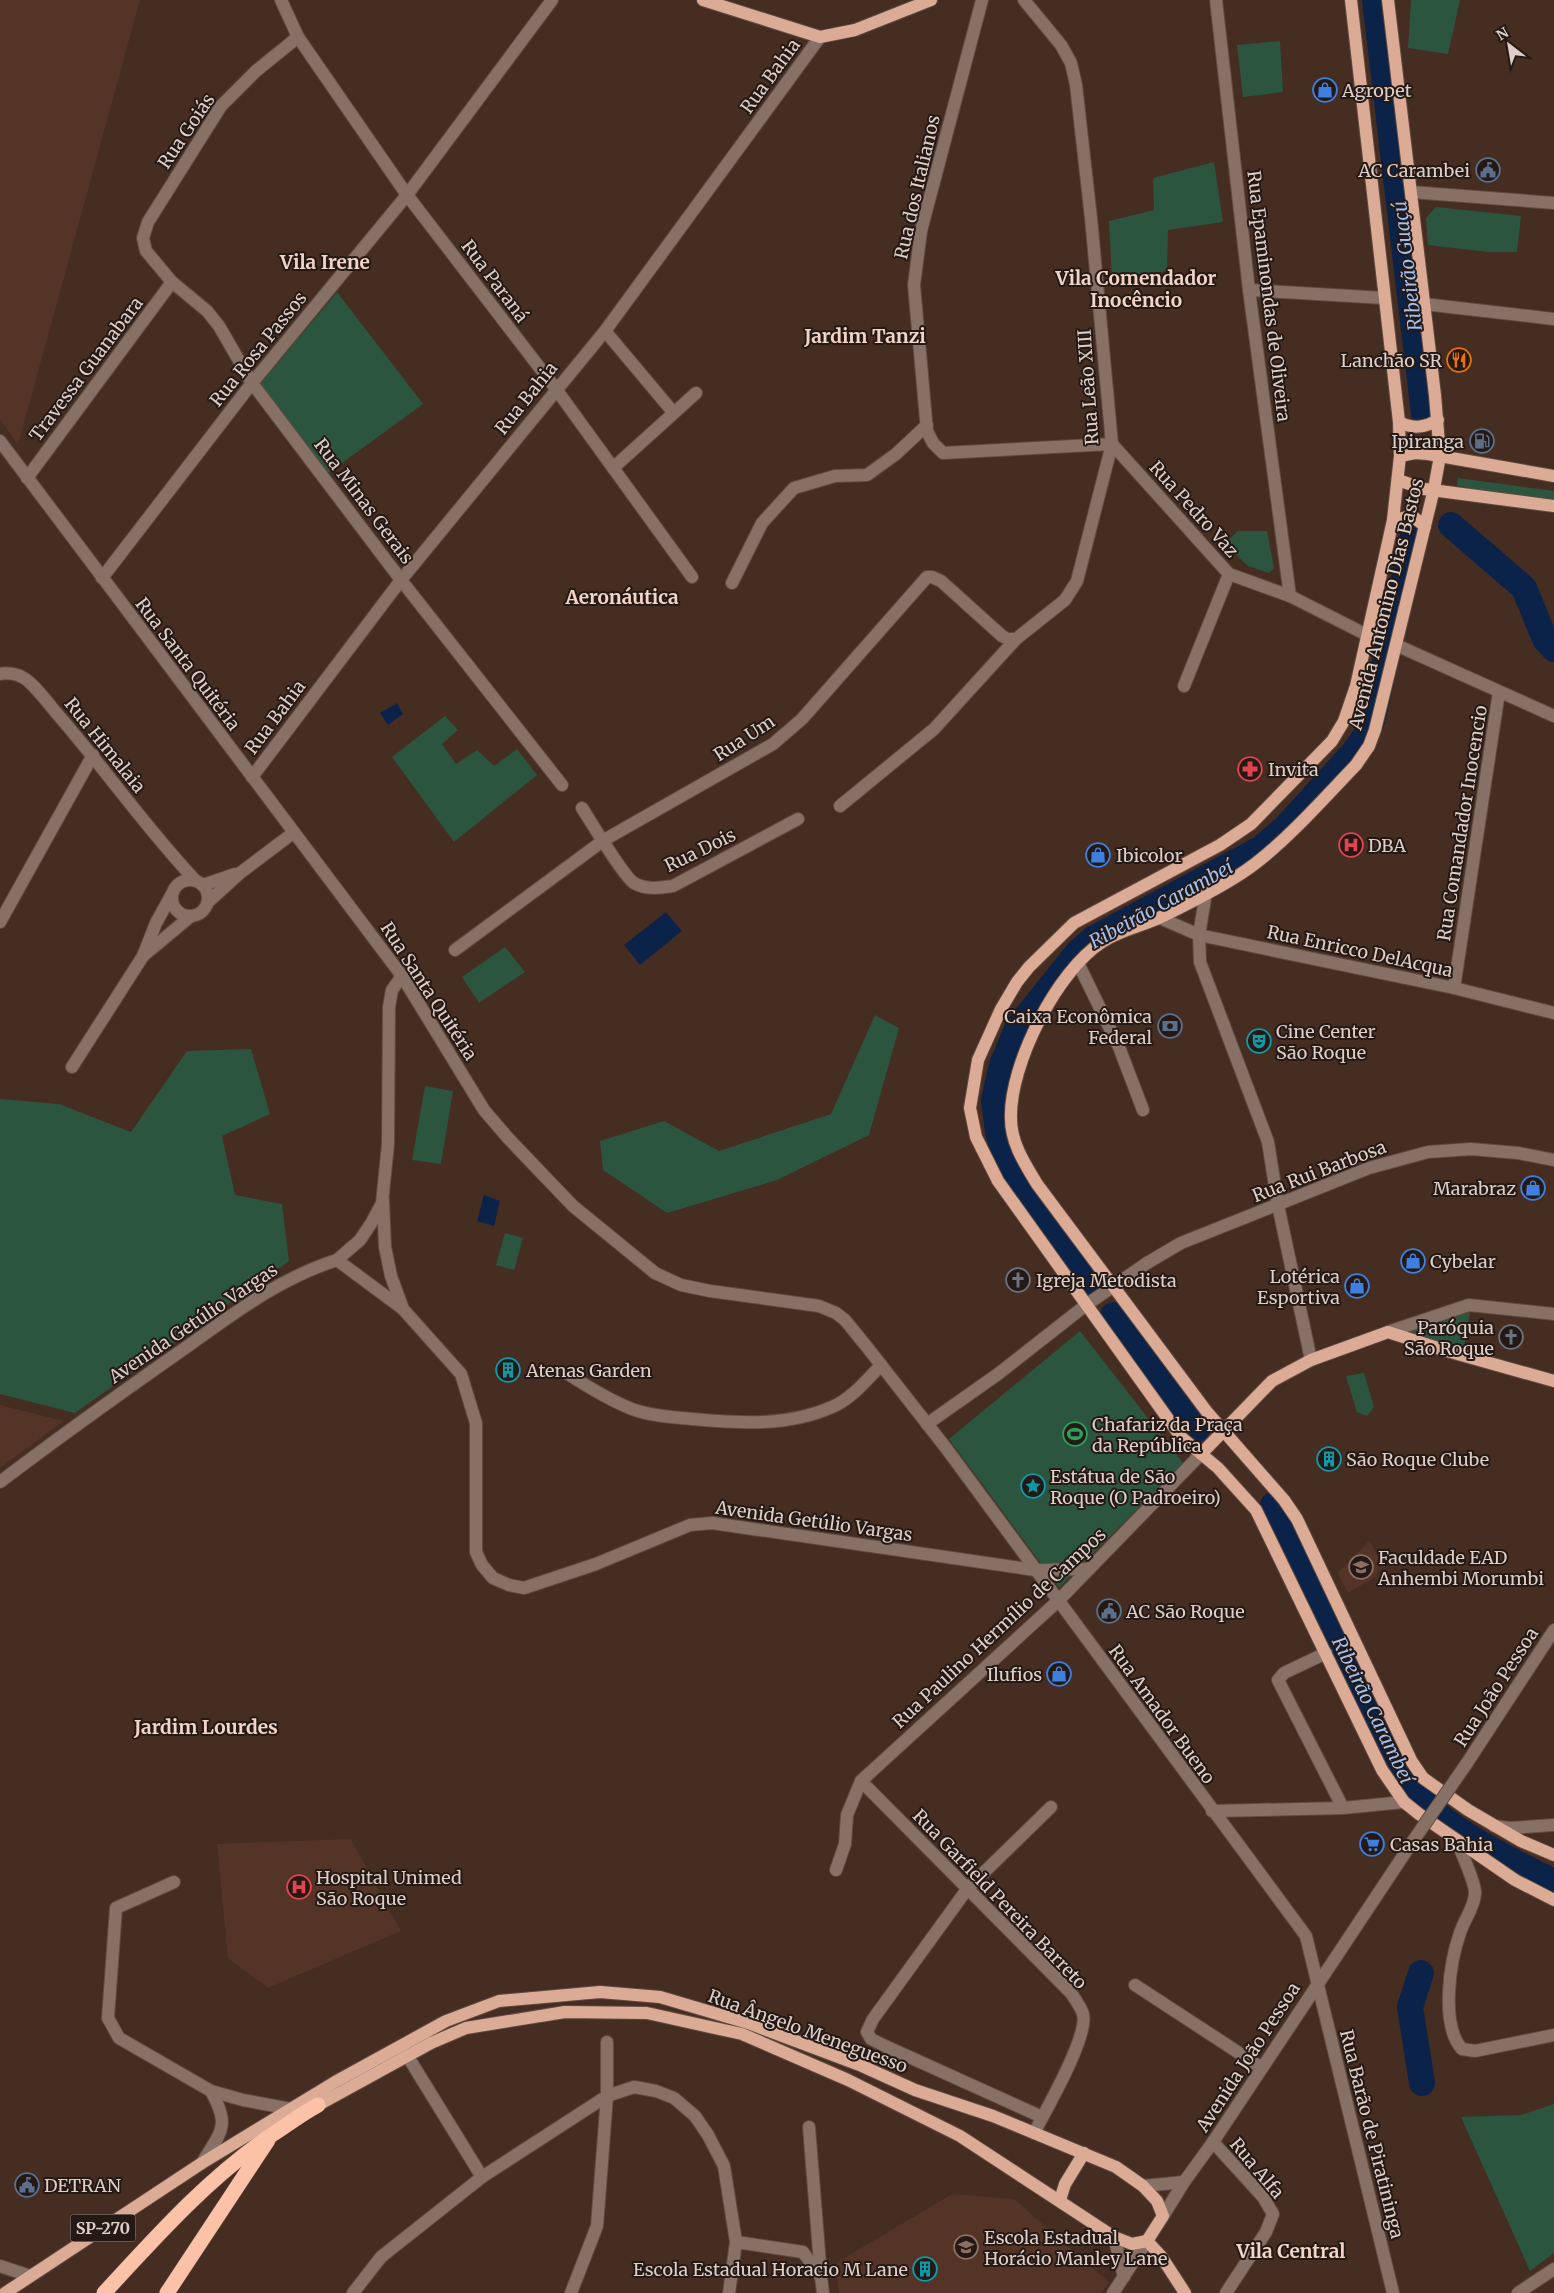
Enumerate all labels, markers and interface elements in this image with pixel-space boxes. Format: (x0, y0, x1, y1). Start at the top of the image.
north arrow (1484, 20, 1534, 70)
text: N (1493, 23, 1512, 44)
street label: Rua Bahia (735, 34, 805, 118)
shop icon: Agropet (1312, 77, 1338, 103)
place label: Agropet (1341, 79, 1412, 102)
street label: Rua Goiás (152, 89, 220, 173)
street label: Rua dos Italianos (889, 112, 945, 261)
public building icon: AC Carambei (1475, 157, 1501, 183)
place label: AC Carambei (1357, 159, 1470, 182)
street label: Rua Epaminondas de Oliveira (1242, 169, 1296, 423)
water label: Ribeirão Guaçú (1387, 200, 1427, 332)
street label: Rua Paraná (456, 235, 534, 327)
district label: Vila Irene (279, 250, 370, 274)
district label: Vila Comendador Inocêncio (1055, 266, 1217, 312)
street label: Rua Rosa Passos (205, 287, 312, 411)
street label: Travessa Guanabara (24, 292, 148, 446)
district label: Jardim Tanzi (803, 324, 926, 348)
street label: Rua Leão XIII (1072, 328, 1104, 446)
restaurant icon: Lanchão SR (1446, 347, 1472, 373)
place label: Lanchão SR (1340, 349, 1442, 372)
street label: Rua Bahia (490, 357, 563, 439)
fuel station icon: Ipiranga (1469, 428, 1495, 454)
place label: Ipiranga (1391, 430, 1464, 453)
street label: Rua Minas Gerais (309, 434, 419, 568)
street label: Rua Pedro Vaz (1145, 456, 1244, 562)
street label: Avenida Antonino Dias Bastos (1343, 476, 1429, 733)
district label: Aeronáutica (564, 585, 679, 609)
street label: Rua Santa Quitéria (130, 593, 246, 735)
street label: Rua Bahia (240, 675, 311, 759)
street label: Rua Himalaia (60, 693, 151, 798)
street label: Rua Comandador Inocencio (1432, 704, 1492, 942)
street label: Rua Um (709, 710, 779, 766)
pharmacy icon: Invita (1237, 756, 1263, 782)
place label: Invita (1268, 758, 1319, 781)
street label: Rua Dois (661, 823, 740, 877)
hospital icon: DBA (1338, 832, 1364, 858)
place label: DBA (1368, 834, 1406, 857)
shop icon: Ibicolor (1085, 842, 1111, 868)
place label: Ibicolor (1116, 844, 1183, 867)
water label: Ribeirão Carambeí (1085, 853, 1239, 953)
street label: Rua Santa Quitéria (376, 917, 483, 1065)
street label: Rua Enricco DelAcqua (1265, 920, 1455, 982)
place label: Caixa Econômica Federal (1004, 1005, 1152, 1049)
bank icon: Caixa Econômica Federal (1157, 1013, 1183, 1039)
place label: Cine Center São Roque (1276, 1020, 1376, 1064)
theatre icon: Cine Center São Roque (1246, 1028, 1272, 1054)
street label: Rua Rui Barbosa (1249, 1135, 1390, 1207)
shop icon: Marabraz (1520, 1175, 1546, 1201)
place label: Marabraz (1433, 1177, 1516, 1200)
shop icon: Cybelar (1400, 1248, 1426, 1274)
place label: Cybelar (1430, 1250, 1496, 1273)
street label: Avenida Getúlio Vargas (103, 1258, 282, 1389)
place label: Lotérica Esportiva (1257, 1265, 1340, 1309)
church icon: Igreja Metodista (1005, 1267, 1031, 1293)
place label: Igreja Metodista (1036, 1269, 1177, 1292)
shop icon: Lotérica Esportiva (1344, 1273, 1370, 1299)
place label: Paróquia São Roque (1404, 1316, 1494, 1360)
church icon: Paróquia São Roque (1498, 1324, 1524, 1350)
building icon: Atenas Garden (495, 1357, 521, 1383)
place label: Atenas Garden (525, 1359, 652, 1382)
place label: Chafariz da Praça da República (1092, 1413, 1243, 1457)
sports icon: Chafariz da Praça da República (1062, 1421, 1088, 1447)
building icon: São Roque Clube (1316, 1446, 1342, 1472)
place label: São Roque Clube (1346, 1448, 1489, 1471)
place label: Estátua de São Roque (O Padroeiro) (1050, 1465, 1221, 1509)
place icon: Estátua de São Roque (O Padroeiro) (1020, 1473, 1046, 1499)
street label: Avenida Getúlio Vargas (713, 1496, 914, 1546)
street label: Rua Paulino Hermílio de Campos (887, 1523, 1111, 1733)
place label: Faculdade EAD Anhembi Morumbi (1377, 1546, 1544, 1590)
school or university icon: Faculdade EAD Anhembi Morumbi (1348, 1554, 1374, 1580)
public building icon: AC São Roque (1096, 1598, 1122, 1624)
place label: AC São Roque (1125, 1600, 1245, 1623)
street label: Rua João Pessoa (1449, 1623, 1543, 1751)
water label: Ribeirão Carambeí (1327, 1633, 1420, 1790)
street label: Rua Amador Bueno (1104, 1640, 1220, 1788)
shop icon: Ilufios (1046, 1661, 1072, 1687)
place label: Ilufios (987, 1663, 1042, 1686)
district label: Jardim Lourdes (133, 1715, 278, 1739)
street label: Rua Garfield Pereira Barreto (908, 1804, 1092, 1994)
supermarket icon: Casas Bahia (1359, 1831, 1385, 1857)
place label: Casas Bahia (1390, 1833, 1493, 1856)
place label: Hospital Unimed São Roque (316, 1866, 462, 1910)
hospital icon: Hospital Unimed São Roque (286, 1874, 312, 1900)
street label: Avenida João Pessoa (1190, 1978, 1305, 2137)
street label: Rua Ângelo Meneguesso (705, 1984, 911, 2078)
street label: Rua Barão de Piratininga (1335, 2027, 1409, 2241)
street label: Rua Alfa (1225, 2133, 1289, 2203)
public building icon: DETRAN (14, 2172, 40, 2198)
place label: DETRAN (44, 2174, 121, 2197)
road number: SP-270 (70, 2214, 136, 2242)
place label: Escola Estadual Horácio Manley Lane (984, 2226, 1168, 2270)
school or university icon: Escola Estadual Horácio Manley Lane (953, 2234, 979, 2260)
district label: Vila Central (1236, 2239, 1346, 2263)
building icon: Escola Estadual Horacio M Lane (912, 2256, 938, 2282)
place label: Escola Estadual Horacio M Lane (633, 2258, 908, 2281)

